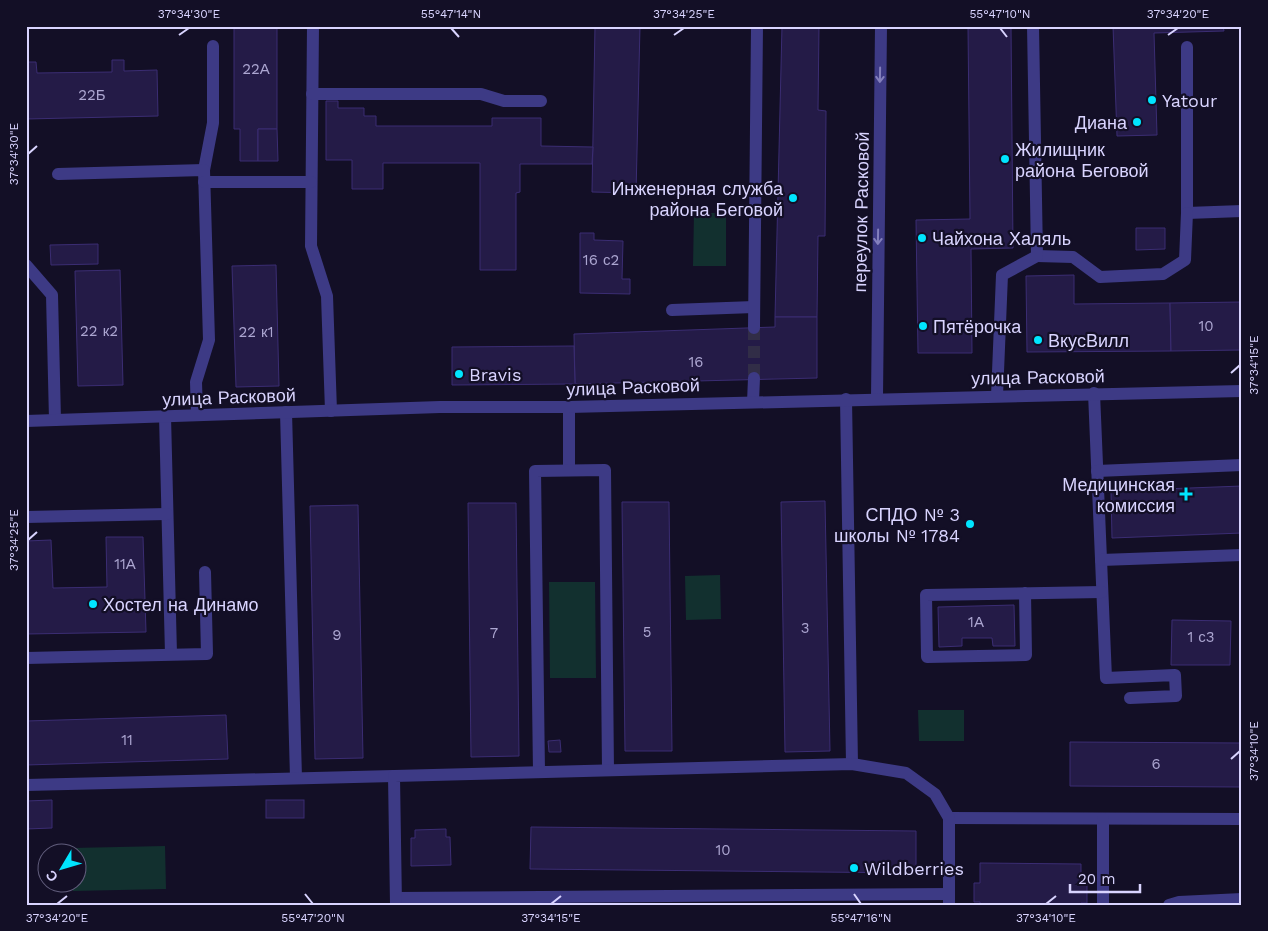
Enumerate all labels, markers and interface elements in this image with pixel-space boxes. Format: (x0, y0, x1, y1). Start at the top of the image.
text: 37°34'30"E (158, 7, 220, 21)
text: 55°47'14"N (421, 7, 481, 21)
text: 37°34'25"E (653, 7, 715, 21)
text: 55°47'10"N (969, 7, 1031, 21)
text: 37°34'20"E (1147, 7, 1209, 21)
house number: 22А (242, 60, 270, 78)
one-way arrow (876, 67, 885, 83)
house number: 22Б (78, 86, 106, 104)
place label: Yatour (1162, 90, 1217, 111)
marker: Yatour (1146, 94, 1158, 106)
place label: Диана (1075, 112, 1128, 133)
marker: Диана (1131, 116, 1143, 128)
text: 37°34'30"E (7, 123, 21, 185)
street label: переулок Расковой (849, 131, 873, 293)
place label: Жилищник района Беговой (1015, 139, 1149, 181)
marker: Жилищник района Беговой (999, 153, 1011, 165)
place label: Инженерная служба района Беговой (611, 178, 784, 220)
marker: Инженерная служба района Беговой (787, 192, 799, 204)
place label: Чайхона Халяль (932, 228, 1071, 249)
one-way arrow (873, 229, 883, 245)
marker: Чайхона Халяль (916, 232, 928, 244)
house number: 16 с2 (583, 251, 619, 269)
place label: Пятёрочка (933, 316, 1022, 337)
house number: 10 (1198, 317, 1214, 335)
marker: Пятёрочка (917, 320, 929, 332)
house number: 22 к2 (80, 322, 118, 340)
house number: 22 к1 (238, 323, 274, 341)
place label: ВкусВилл (1048, 330, 1129, 351)
marker: ВкусВилл (1032, 334, 1044, 346)
text: 37°34'15"E (1247, 335, 1261, 395)
house number: 16 (689, 353, 703, 371)
place label: Bravis (469, 364, 521, 385)
street label: улица Расковой (971, 365, 1105, 389)
marker: Bravis (453, 368, 465, 380)
street label: улица Расковой (566, 374, 700, 400)
street label: улица Расковой (162, 384, 296, 410)
place label: Медицинская комиссия (1062, 474, 1175, 516)
marker: Медицинская комиссия (1179, 487, 1193, 501)
place label: СПДО № 3 школы № 1784 (834, 504, 960, 546)
text: 37°34'25"E (7, 509, 21, 571)
marker: СПДО № 3 школы № 1784 (964, 518, 976, 530)
house number: 11А (114, 555, 136, 573)
place label: Хостел на Динамо (103, 594, 259, 615)
marker: Хостел на Динамо (87, 598, 99, 610)
house number: 1А (968, 613, 984, 631)
house number: 3 (801, 619, 809, 637)
house number: 5 (643, 623, 651, 641)
house number: 7 (490, 624, 498, 642)
house number: 9 (332, 626, 342, 644)
house number: 1 с3 (1187, 628, 1215, 646)
text: 37°34'10"E (1247, 721, 1261, 781)
house number: 11 (121, 731, 133, 749)
house number: 6 (1151, 755, 1161, 773)
house number: 10 (715, 841, 731, 859)
north arrow (38, 844, 88, 894)
place label: Wildberries (864, 858, 964, 879)
scale bar (1070, 861, 1140, 893)
marker: Wildberries (848, 862, 860, 874)
text: С (42, 867, 61, 885)
text: 20 m (1078, 870, 1116, 888)
text: 37°34'20"E (26, 911, 88, 925)
text: 55°47'20"N (281, 911, 345, 925)
text: 37°34'15"E (521, 911, 581, 925)
text: 55°47'16"N (830, 911, 892, 925)
text: 37°34'10"E (1016, 911, 1076, 925)

